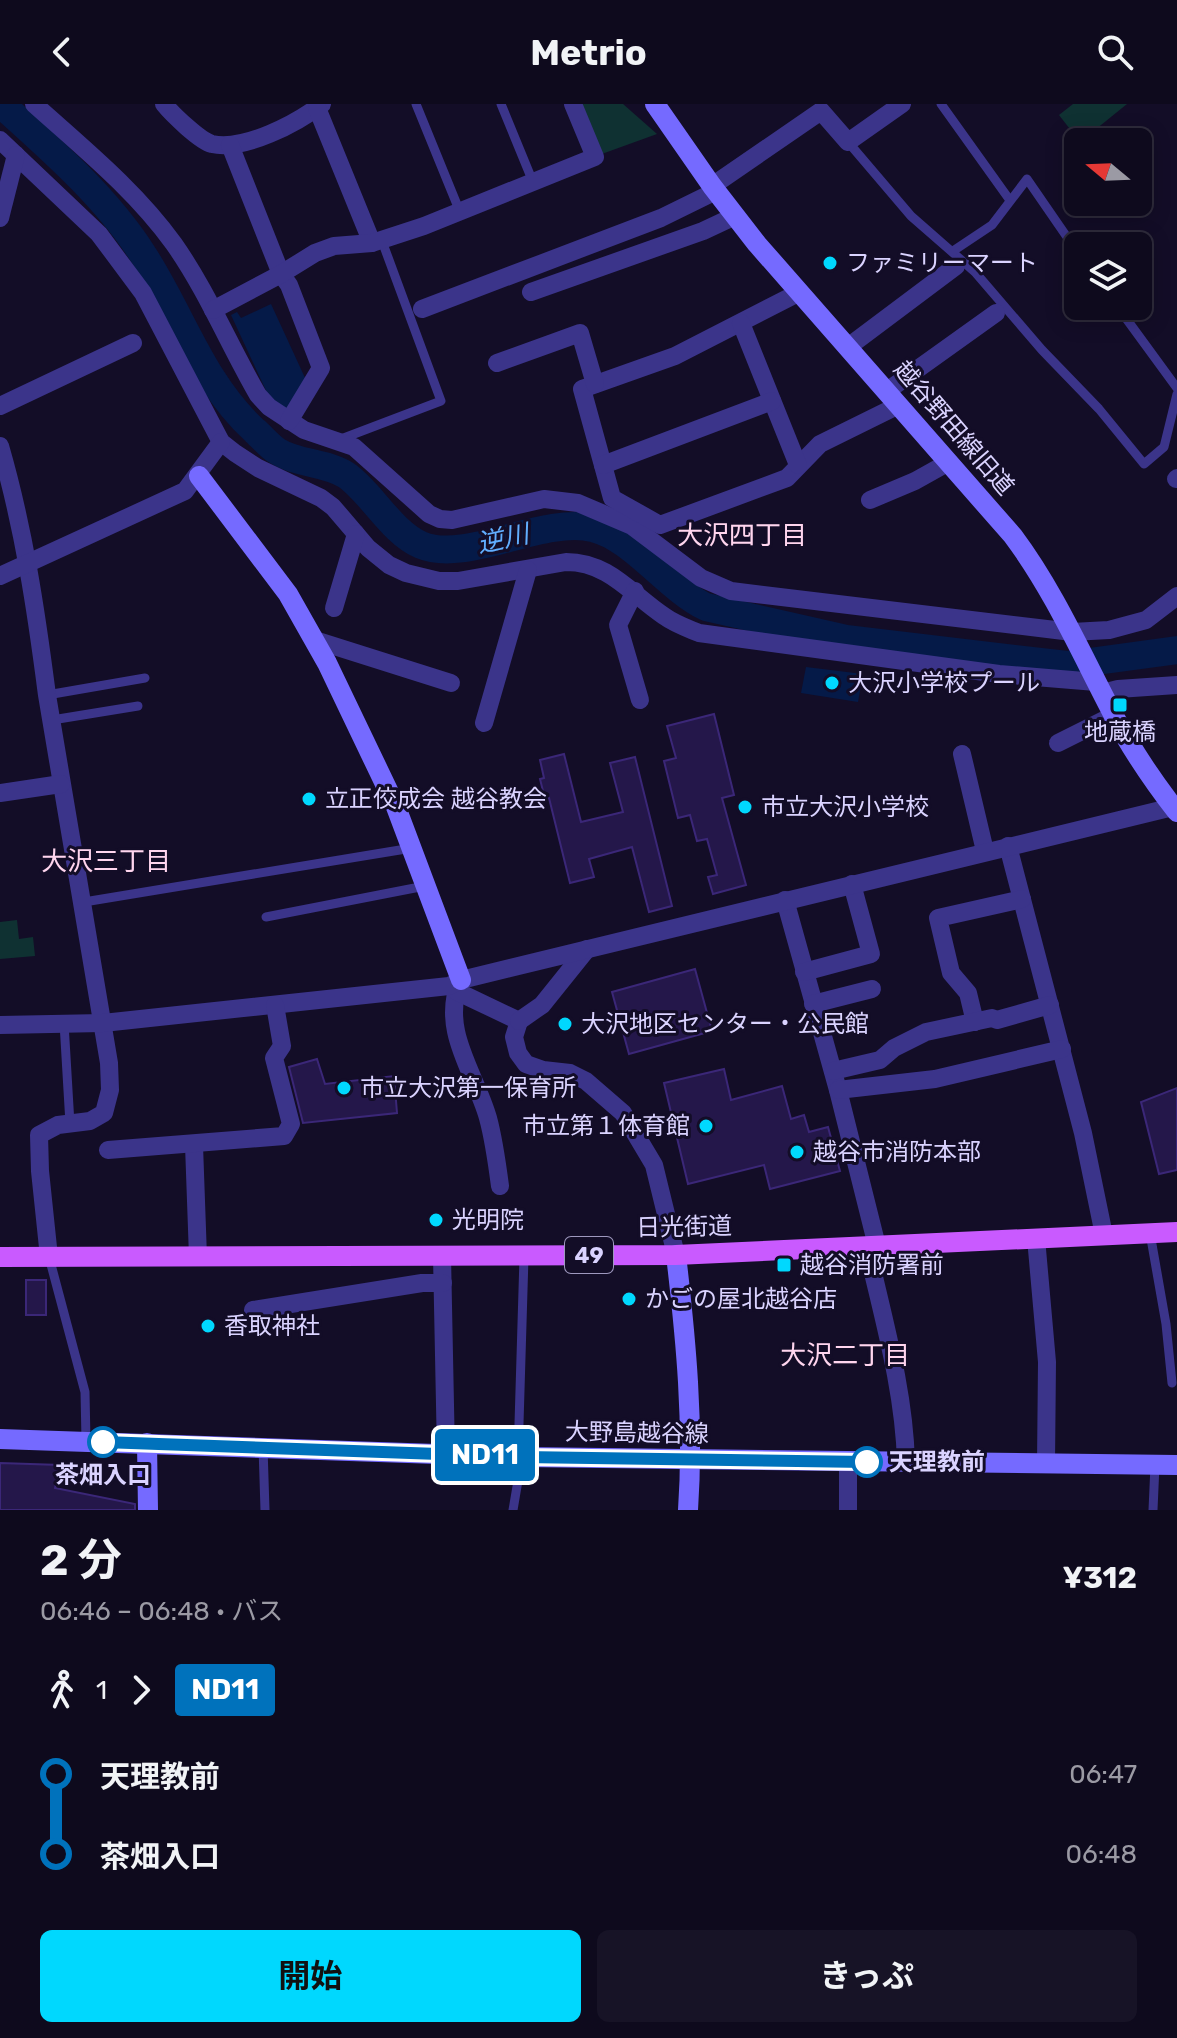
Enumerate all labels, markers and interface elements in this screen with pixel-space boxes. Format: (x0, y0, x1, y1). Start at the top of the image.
icon: back (40, 30, 84, 74)
icon: search (1093, 30, 1137, 74)
text: Metrio (530, 31, 647, 74)
north arrow (1064, 128, 1152, 216)
map controls (1064, 128, 1152, 320)
button: layers (1064, 232, 1152, 320)
place label: ファミリーマート (846, 249, 1038, 277)
marker: ファミリーマート (821, 254, 839, 272)
street label: 越谷野田線旧道 (888, 355, 1020, 501)
water label: 逆川 (474, 518, 535, 560)
district label: 大沢四丁目 (677, 520, 807, 551)
place label: 大沢小学校プール (848, 669, 1040, 697)
marker: 大沢小学校プール (823, 674, 841, 692)
marker: 地蔵橋 (1111, 696, 1129, 714)
place label: 地蔵橋 (1084, 718, 1156, 746)
place label: 立正佼成会 越谷教会 (325, 785, 547, 813)
marker: 立正佼成会 越谷教会 (300, 790, 318, 808)
place label: 市立大沢小学校 (761, 793, 929, 821)
marker: 市立大沢小学校 (736, 798, 754, 816)
district label: 大沢三丁目 (41, 846, 171, 877)
place label: 大沢地区センター・公民館 (581, 1010, 869, 1038)
marker: 大沢地区センター・公民館 (556, 1015, 574, 1033)
place label: 市立大沢第一保育所 (360, 1074, 576, 1102)
marker: 市立大沢第一保育所 (335, 1079, 353, 1097)
place label: 市立第１体育館 (522, 1112, 690, 1140)
marker: 市立第１体育館 (697, 1117, 715, 1135)
place label: 越谷市消防本部 (813, 1138, 981, 1166)
marker: 越谷市消防本部 (788, 1143, 806, 1161)
place label: 光明院 (452, 1206, 524, 1234)
marker: 光明院 (427, 1211, 445, 1229)
street label: 日光街道 (636, 1212, 732, 1242)
road number: 49 (565, 1237, 613, 1273)
place label: 越谷消防署前 (800, 1251, 944, 1279)
marker: 越谷消防署前 (775, 1256, 793, 1274)
place label: かごの屋北越谷店 (645, 1285, 837, 1313)
marker: かごの屋北越谷店 (620, 1290, 638, 1308)
place label: 香取神社 (224, 1312, 320, 1340)
marker: 香取神社 (199, 1317, 217, 1335)
district label: 大沢二丁目 (780, 1340, 910, 1371)
street label: 大野島越谷線 (565, 1418, 709, 1448)
marker: 茶畑入口 (88, 1427, 118, 1457)
line badge: ND11 (429, 1429, 541, 1481)
text: ND11 (451, 1438, 519, 1471)
marker: 天理教前 (852, 1447, 882, 1477)
place label: 天理教前 (889, 1448, 985, 1476)
place label: 茶畑入口 (55, 1461, 151, 1489)
text: 2 分 (40, 1534, 122, 1586)
text: ¥312 (1063, 1560, 1137, 1596)
text: 06:46 – 06:48 · バス (40, 1596, 283, 1627)
icon: walk (40, 1668, 84, 1712)
icon: forward (119, 1668, 163, 1712)
text: ND11 (191, 1673, 259, 1706)
text: 1 (96, 1675, 107, 1706)
text: 天理教前 (100, 1759, 220, 1795)
text: 06:47 (1069, 1759, 1137, 1790)
text: 茶畑入口 (100, 1839, 220, 1875)
text: 06:48 (1065, 1839, 1137, 1870)
button: 開始 (40, 1930, 581, 2022)
button: きっぷ (597, 1930, 1137, 2022)

